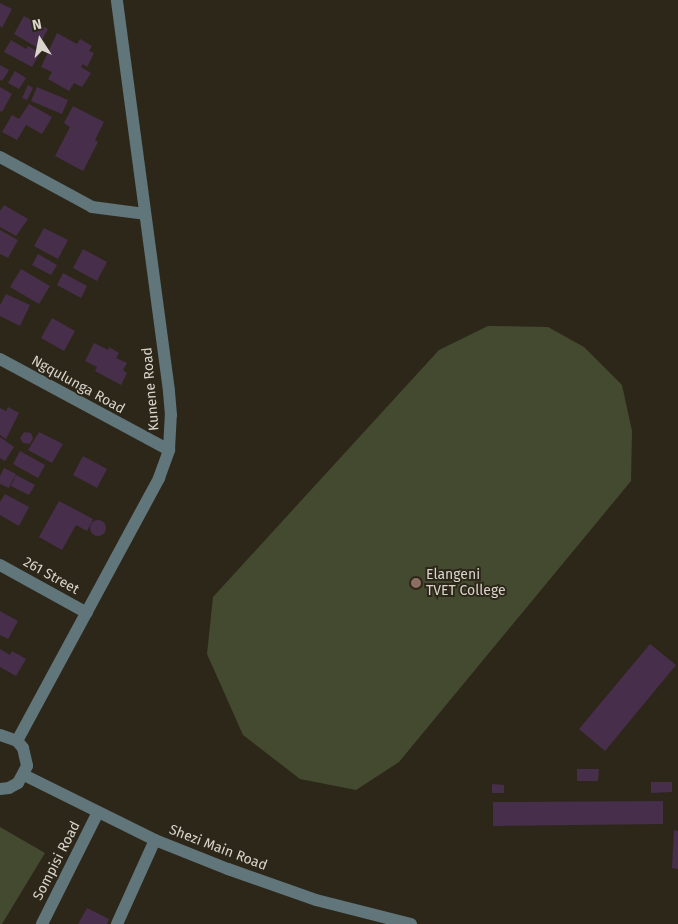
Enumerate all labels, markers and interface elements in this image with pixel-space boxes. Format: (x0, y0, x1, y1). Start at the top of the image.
north arrow (15, 15, 65, 65)
text: N (31, 16, 43, 34)
street label: Kunene Road (139, 346, 163, 432)
street label: Ngqulunga Road (28, 352, 128, 418)
street label: 261 Street (20, 554, 82, 598)
place label: Elangeni TVET College (426, 567, 506, 600)
marker: Elangeni TVET College (410, 577, 422, 589)
street label: Sompisi Road (30, 819, 84, 903)
street label: Shezi Main Road (167, 822, 269, 874)

